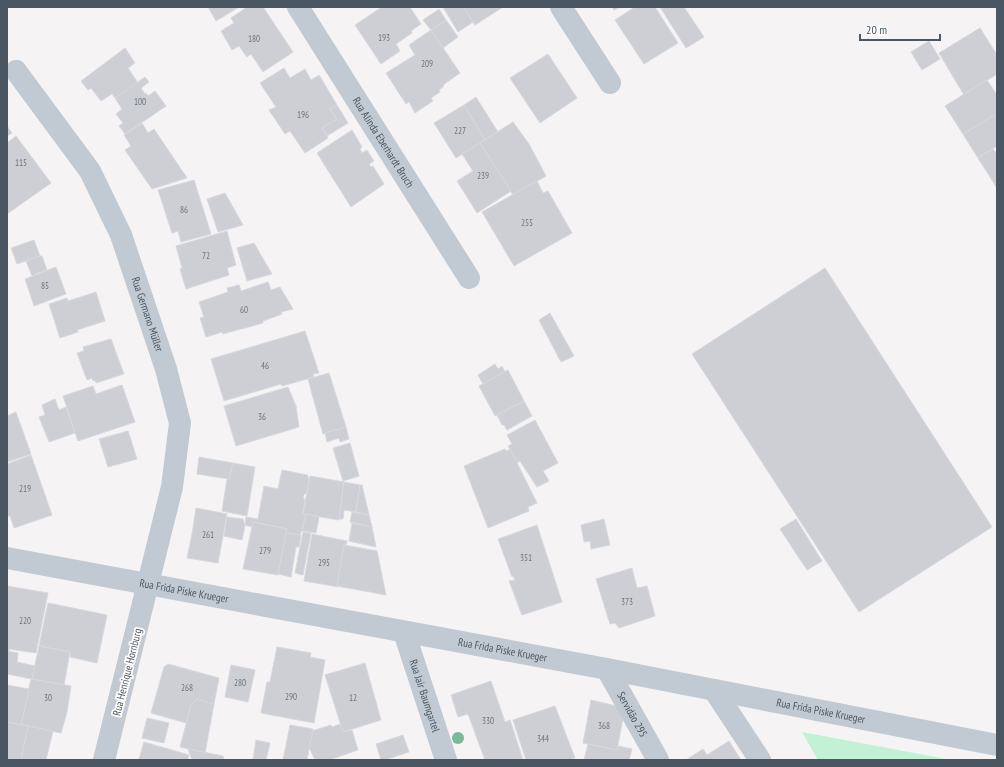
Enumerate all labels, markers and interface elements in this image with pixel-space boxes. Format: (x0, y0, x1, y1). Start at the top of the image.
scale bar (860, 16, 940, 42)
text: 20 m (866, 22, 887, 37)
house number: 193 (378, 32, 390, 43)
house number: 180 (248, 33, 260, 44)
house number: 209 (421, 58, 433, 69)
street label: Rua Alinda Eberhardt Bruch (350, 94, 417, 190)
house number: 100 (134, 96, 146, 107)
house number: 196 (297, 109, 309, 120)
house number: 227 (454, 125, 466, 136)
house number: 115 (15, 157, 27, 168)
house number: 239 (477, 170, 489, 181)
house number: 86 (180, 204, 188, 215)
house number: 255 (521, 217, 533, 228)
house number: 72 (202, 250, 210, 261)
street label: Rua Germano Müller (129, 275, 167, 353)
house number: 85 (41, 280, 49, 291)
house number: 60 (240, 304, 248, 315)
house number: 46 (261, 360, 269, 371)
house number: 36 (258, 411, 266, 422)
house number: 219 (19, 483, 31, 494)
house number: 261 (202, 529, 214, 540)
house number: 279 (259, 545, 271, 556)
house number: 351 (520, 552, 532, 563)
house number: 295 (318, 557, 330, 568)
street label: Rua Frida Piske Krueger (138, 576, 230, 606)
house number: 373 (621, 596, 633, 607)
house number: 220 (19, 615, 31, 626)
street label: Rua Henrique Hornburg (109, 627, 145, 717)
street label: Rua Frida Piske Krueger (457, 635, 548, 665)
street label: Rua Jair Baumgartel (406, 658, 443, 734)
house number: 280 (234, 677, 246, 688)
house number: 268 (181, 682, 193, 693)
street label: Servidão 295 (614, 689, 651, 740)
house number: 290 (285, 691, 297, 702)
house number: 30 (44, 692, 52, 703)
house number: 12 (349, 692, 357, 703)
street label: Rua Frida Piske Krueger (775, 695, 866, 726)
house number: 330 (482, 715, 494, 726)
house number: 368 (598, 720, 610, 731)
house number: 344 (537, 733, 549, 744)

